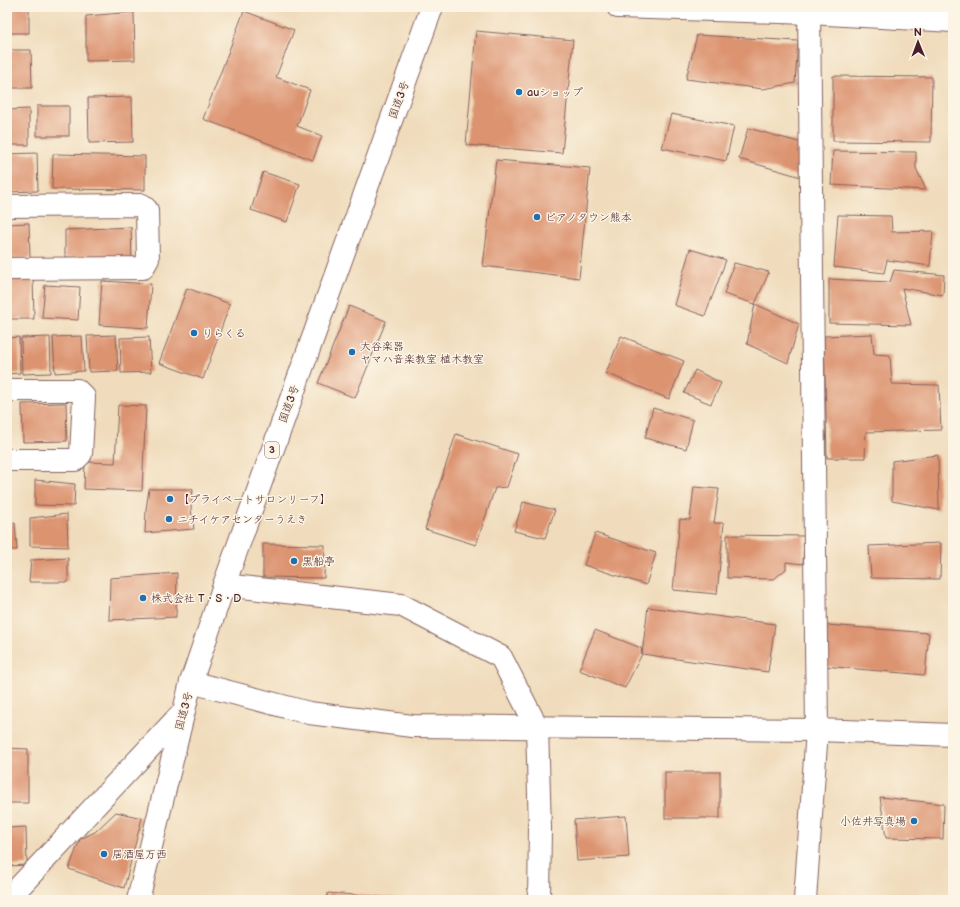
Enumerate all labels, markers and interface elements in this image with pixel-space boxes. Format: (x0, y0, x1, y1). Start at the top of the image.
north arrow (898, 22, 938, 62)
text: N (914, 26, 922, 39)
street label: 国道3号 (386, 79, 412, 121)
place label: auショップ (527, 86, 583, 99)
marker: auショップ (514, 87, 524, 97)
place label: ピアノタウン熊本 (545, 211, 632, 224)
marker: ピアノタウン熊本 (532, 212, 542, 222)
place label: りらくる (202, 327, 246, 340)
marker: りらくる (189, 328, 199, 338)
place label: 大谷楽器 ヤマハ音楽教室 植木教室 (360, 340, 484, 366)
marker: 大谷楽器 ヤマハ音楽教室 植木教室 (347, 347, 357, 357)
street label: 国道3号 (276, 383, 302, 425)
road number: 3 (265, 442, 279, 458)
place label: 【プライベートサロンリーフ】 (178, 493, 331, 506)
marker: 【プライベートサロンリーフ】 (165, 494, 175, 504)
place label: ニチイケアセンターうえき (177, 513, 307, 526)
marker: ニチイケアセンターうえき (164, 514, 174, 524)
place label: 黒船亭 (302, 555, 335, 568)
marker: 黒船亭 (289, 556, 299, 566)
place label: 株式会社 T・S・D (151, 592, 241, 605)
marker: 株式会社 T・S・D (138, 593, 148, 603)
street label: 国道3号 (173, 690, 195, 732)
place label: 小佐井写真場 (840, 815, 906, 828)
marker: 小佐井写真場 (909, 816, 919, 826)
place label: 居酒屋万西 (112, 848, 167, 861)
marker: 居酒屋万西 (99, 849, 109, 859)

